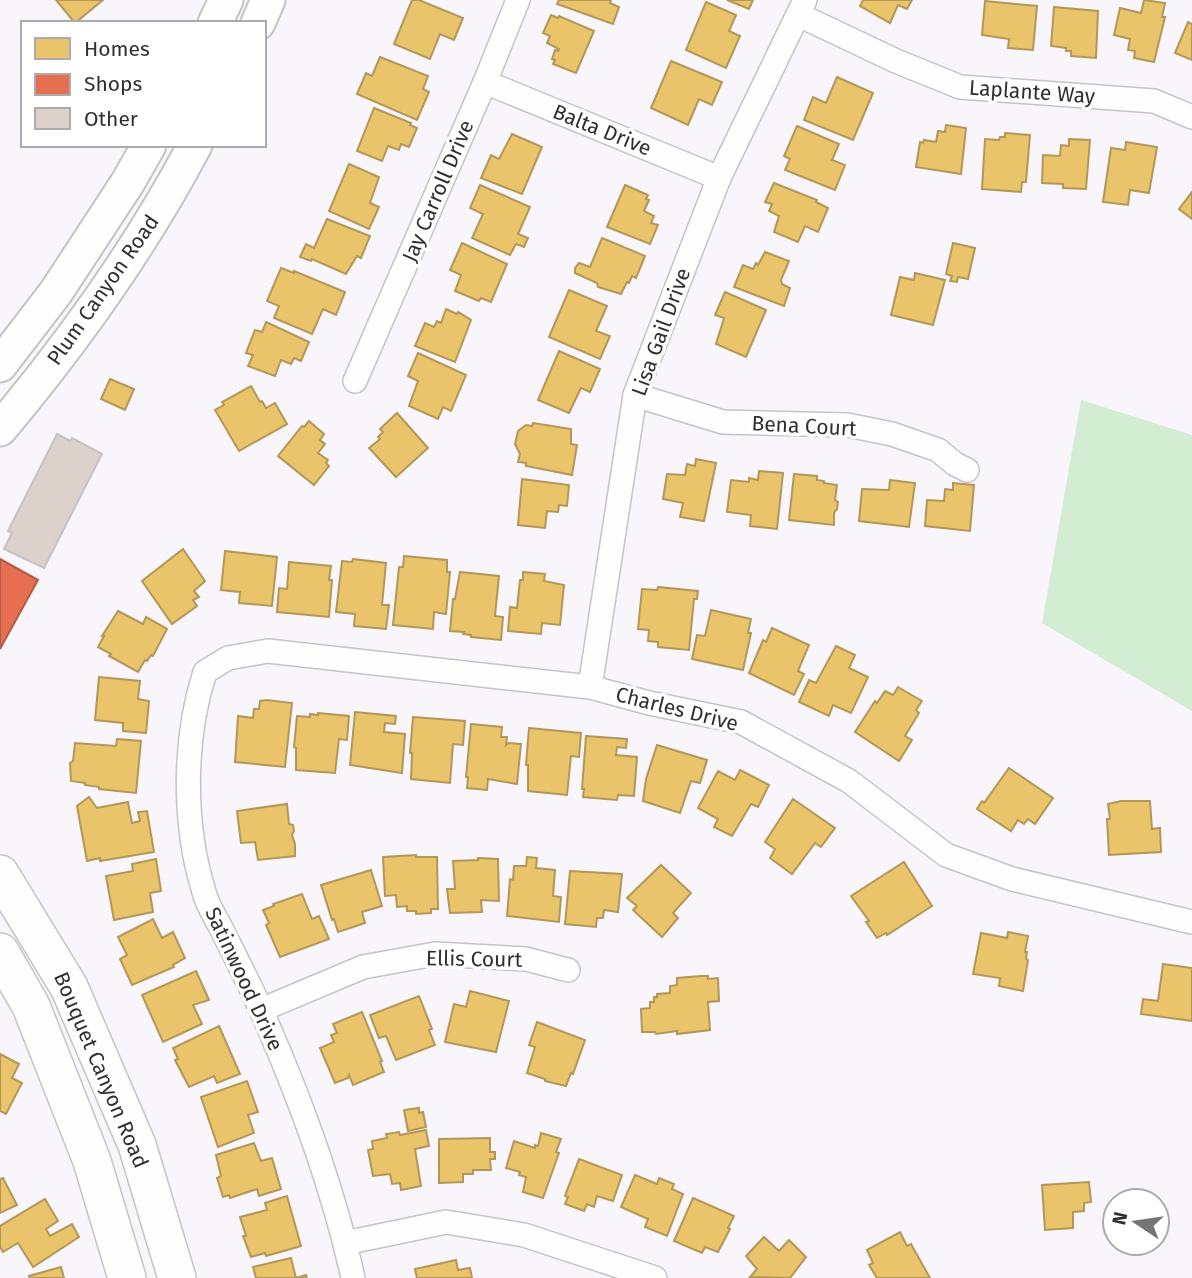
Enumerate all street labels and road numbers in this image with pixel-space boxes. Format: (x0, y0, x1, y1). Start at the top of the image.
street label: Laplante Way (968, 75, 1097, 109)
street label: Balta Drive (549, 99, 655, 161)
street label: Jay Carroll Drive (396, 116, 480, 266)
street label: Plum Canyon Road (41, 210, 165, 370)
street label: Lisa Gail Drive (626, 264, 696, 400)
street label: Bena Court (751, 410, 858, 442)
street label: Charles Drive (613, 681, 741, 737)
street label: Satinwood Drive (199, 903, 289, 1055)
street label: Ellis Court (426, 945, 523, 973)
street label: Bouquet Canyon Road (48, 968, 154, 1172)

